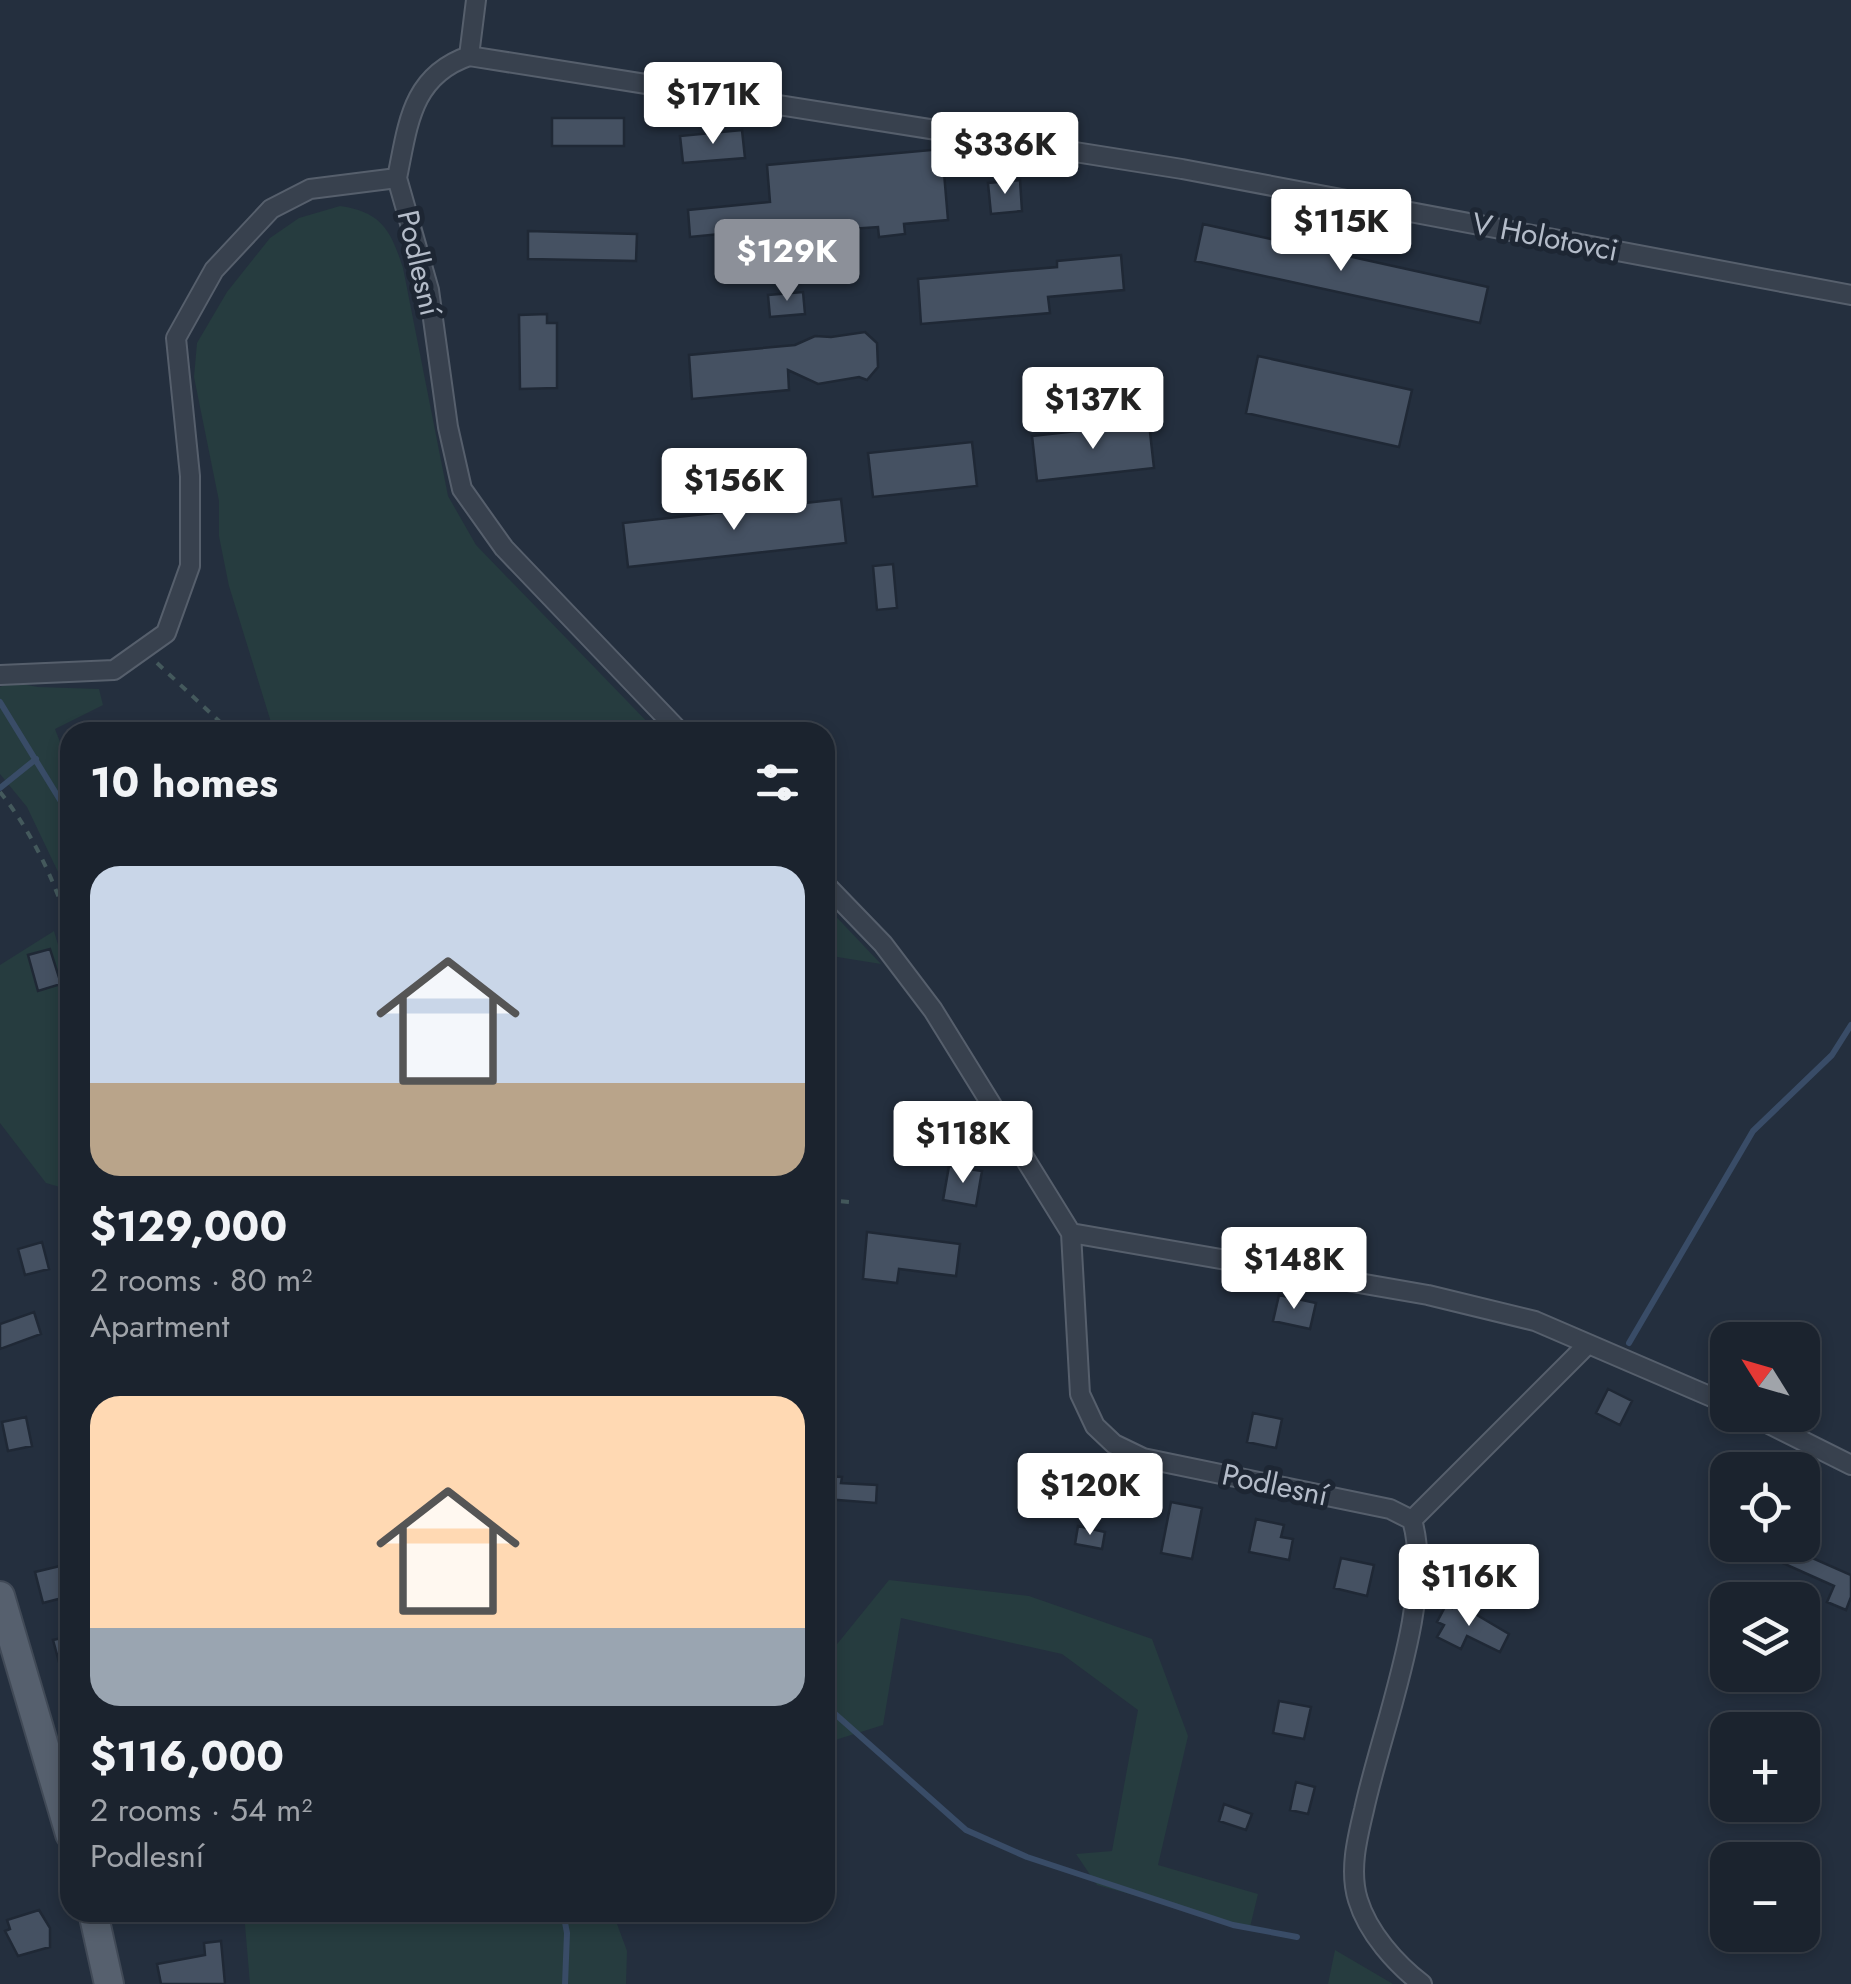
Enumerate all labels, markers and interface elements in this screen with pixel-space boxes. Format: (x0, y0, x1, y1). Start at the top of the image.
pin: $171K (643, 62, 783, 147)
text: $171K (666, 71, 760, 117)
pin: $336K (935, 112, 1075, 197)
text: $336K (953, 121, 1057, 167)
pin: $115K (1271, 189, 1411, 274)
text: $115K (1293, 198, 1389, 244)
street label: V Holotovci (1468, 201, 1622, 272)
street label: Podlesní (387, 206, 453, 321)
pin: $129K (717, 219, 857, 304)
text: $129K (737, 228, 837, 274)
pin: $137K (1023, 367, 1163, 452)
text: $137K (1044, 376, 1142, 422)
pin: $156K (664, 448, 804, 533)
text: $156K (684, 457, 784, 503)
text: 10 homes (90, 752, 278, 813)
icon: filters (750, 755, 805, 810)
icon: home (358, 931, 538, 1111)
pin: $118K (893, 1101, 1033, 1186)
text: $118K (916, 1110, 1010, 1156)
text: $129,000 (90, 1196, 287, 1257)
pin: $148K (1224, 1227, 1364, 1312)
text: $148K (1244, 1236, 1344, 1282)
text: 2 rooms · 80 m² (90, 1257, 312, 1303)
text: Apartment (90, 1303, 229, 1349)
north arrow (1710, 1322, 1820, 1432)
map controls (1710, 1322, 1820, 1952)
street label: Podlesní (1218, 1452, 1333, 1517)
button: locate (1710, 1452, 1820, 1562)
pin: $120K (1020, 1453, 1160, 1538)
icon: home (358, 1461, 538, 1641)
text: $120K (1040, 1462, 1140, 1508)
pin: $116K (1399, 1544, 1539, 1629)
text: $116K (1421, 1553, 1517, 1599)
button: layers (1710, 1582, 1820, 1692)
button: + (1710, 1712, 1820, 1822)
text: $116,000 (90, 1726, 284, 1787)
text: 2 rooms · 54 m² (90, 1787, 312, 1833)
text: Podlesní (90, 1833, 204, 1879)
button: − (1710, 1842, 1820, 1952)

